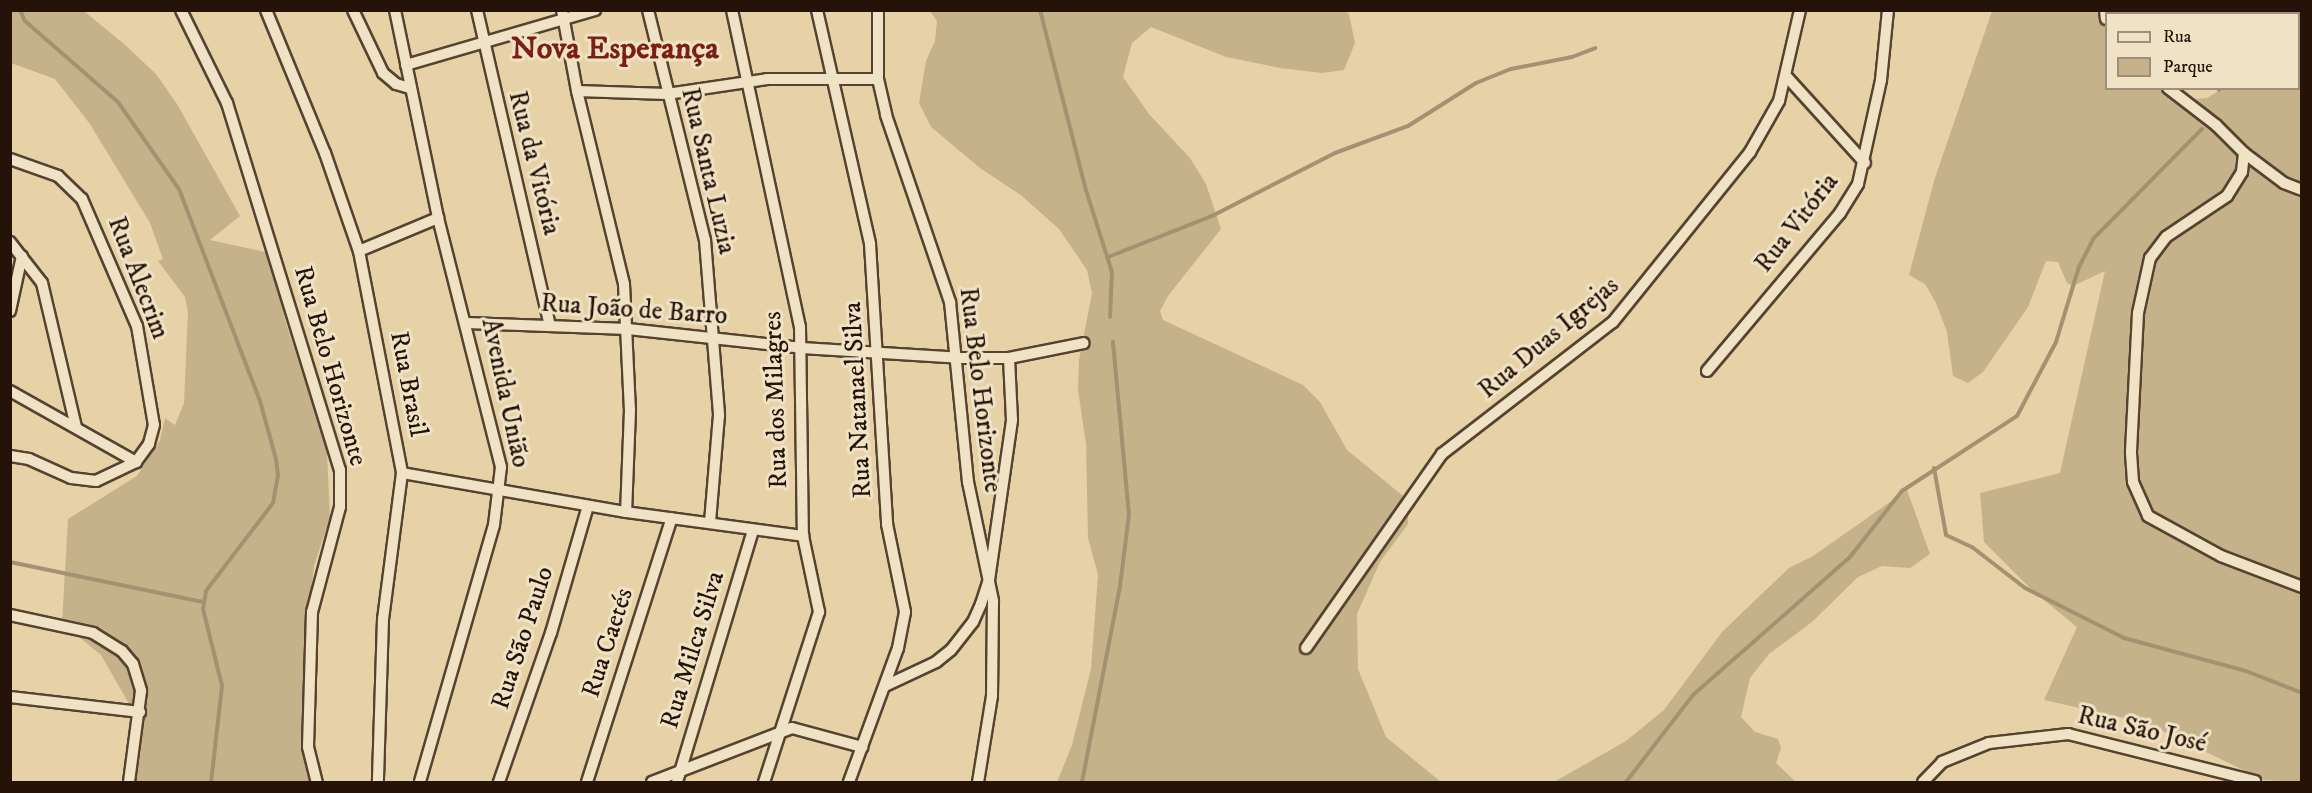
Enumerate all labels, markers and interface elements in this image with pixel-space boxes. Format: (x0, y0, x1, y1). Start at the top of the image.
legend (2105, 12, 2300, 90)
text: Rua (2163, 26, 2191, 48)
district label: Nova Esperança (511, 30, 719, 68)
text: Parque (2163, 56, 2213, 78)
street label: Rua Santa Luzia (674, 85, 742, 257)
street label: Rua da Vitória (501, 88, 567, 238)
street label: Rua Vitória (1748, 167, 1846, 279)
street label: Rua Alecrim (100, 212, 176, 344)
street label: Rua Belo Horizonte (287, 262, 373, 470)
street label: Rua Duas Igrejas (1473, 270, 1625, 406)
street label: Rua Belo Horizonte (952, 286, 1008, 494)
street label: Rua João de Barro (540, 288, 728, 332)
street label: Rua Natanael Silva (837, 301, 879, 499)
street label: Rua dos Milagres (757, 311, 795, 489)
street label: Avenida União (474, 316, 536, 470)
street label: Rua Brasil (383, 329, 433, 439)
street label: Rua São Paulo (485, 563, 561, 713)
street label: Rua Milca Silva (654, 568, 732, 732)
street label: Rua Caetés (576, 584, 640, 702)
street label: Rua São José (2075, 700, 2209, 760)

